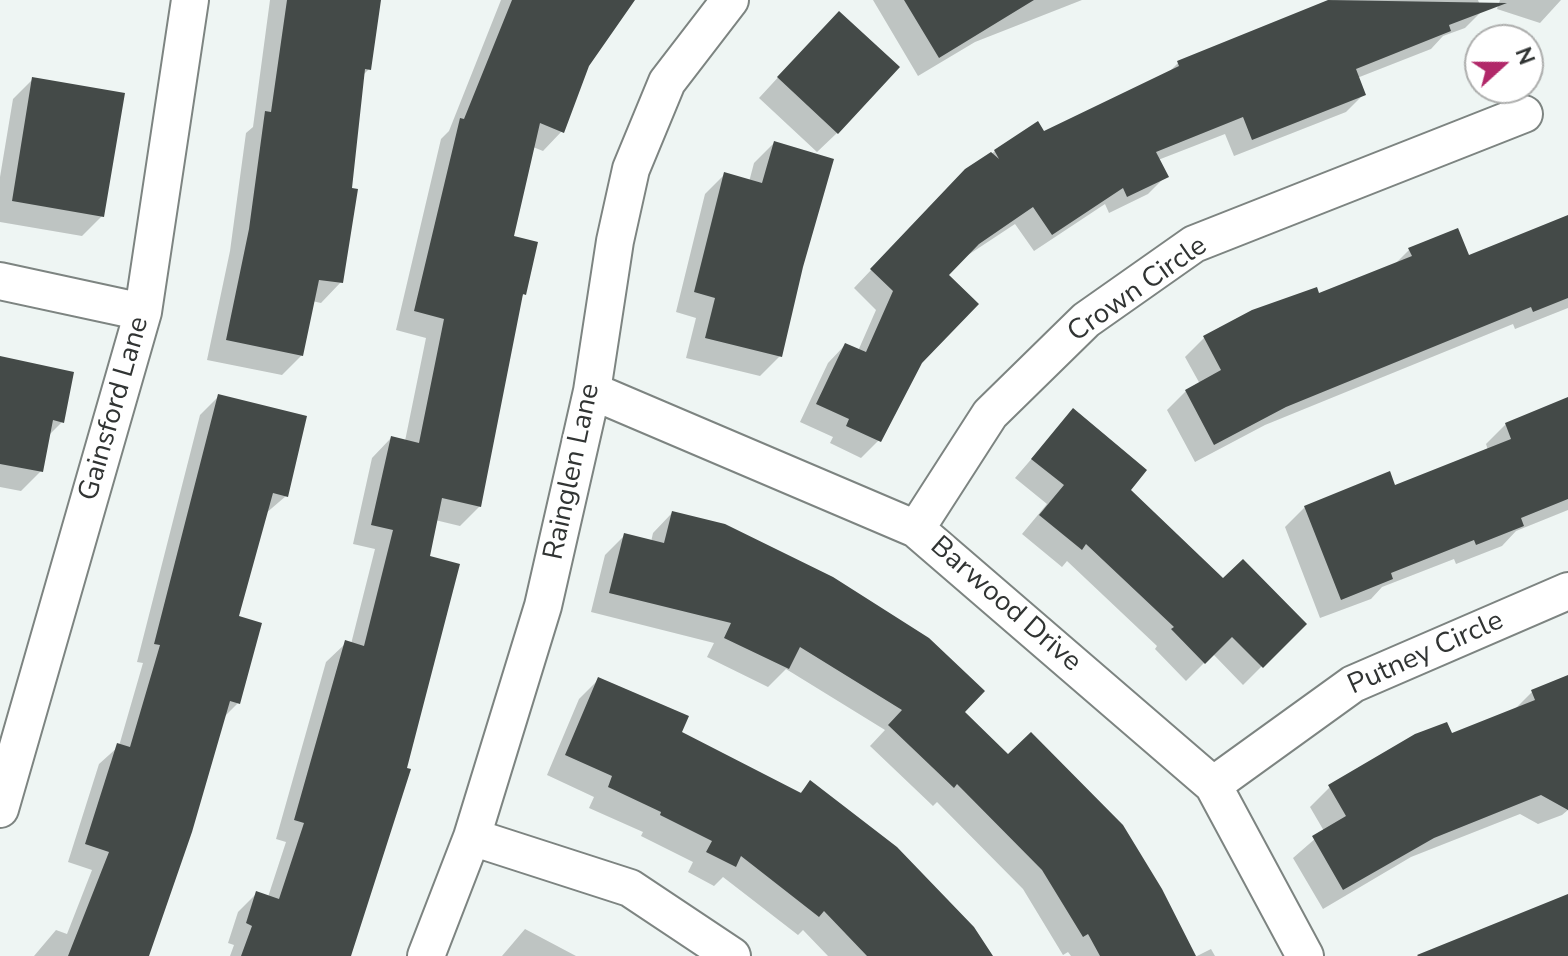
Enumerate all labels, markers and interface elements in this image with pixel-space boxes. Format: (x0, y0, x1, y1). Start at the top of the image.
north arrow (1464, 24, 1544, 104)
text: N (1508, 43, 1541, 69)
street label: Crown Circle (1062, 230, 1214, 350)
street label: Gainsford Lane (73, 313, 157, 505)
street label: Rainglen Lane (538, 381, 608, 563)
street label: Barwood Drive (923, 530, 1087, 680)
street label: Putney Circle (1343, 605, 1509, 703)

